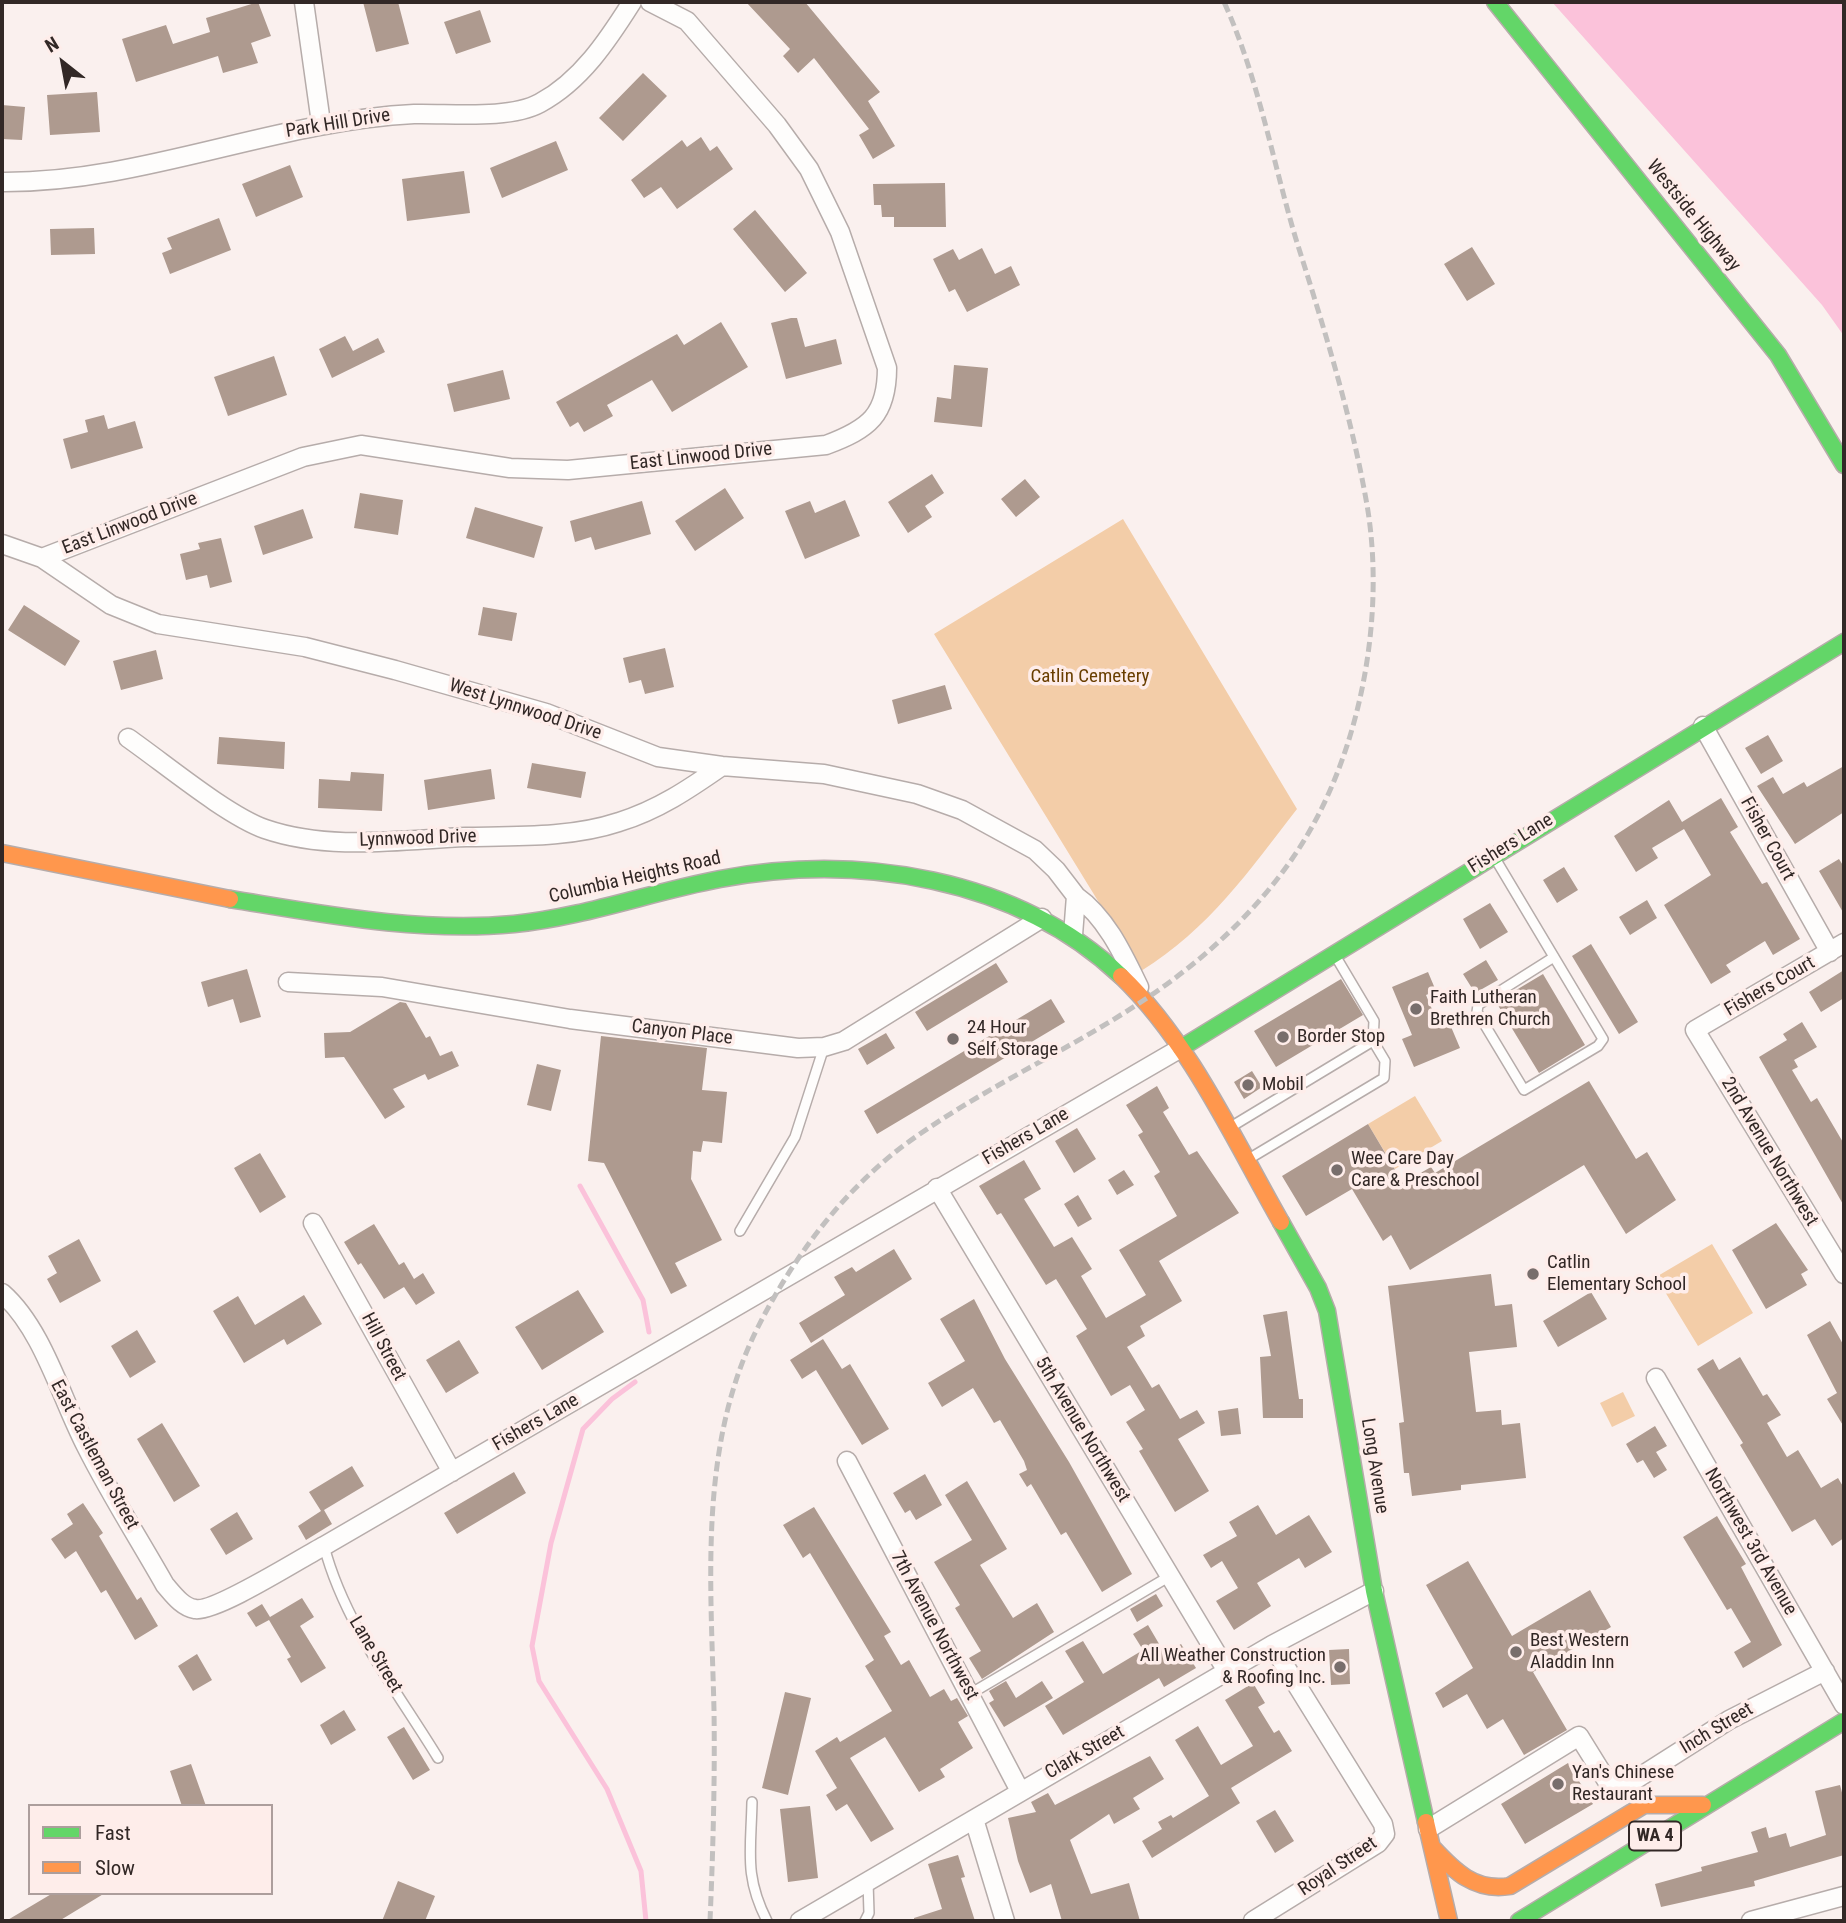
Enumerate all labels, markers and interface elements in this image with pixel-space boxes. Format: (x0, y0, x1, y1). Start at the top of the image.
north arrow (28, 28, 98, 98)
text: N (41, 32, 63, 57)
street label: Park Hill Drive (284, 104, 392, 144)
street label: Westside Highway (1641, 156, 1745, 276)
street label: East Linwood Drive (629, 438, 773, 476)
street label: East Linwood Drive (59, 488, 201, 560)
park label: Catlin Cemetery (1030, 666, 1150, 688)
street label: West Lynnwood Drive (446, 675, 604, 745)
street label: Fisher Court (1735, 793, 1799, 885)
street label: Fishers Lane (1465, 809, 1557, 879)
street label: Lynnwood Drive (359, 826, 477, 852)
street label: Columbia Heights Road (547, 847, 723, 909)
street label: Fishers Court (1721, 952, 1819, 1022)
place label: Faith Lutheran Brethren Church (1430, 987, 1550, 1031)
marker: Faith Lutheran Brethren Church (1408, 1001, 1424, 1017)
street label: Canyon Place (630, 1015, 734, 1051)
place label: 24 Hour Self Storage (967, 1017, 1058, 1061)
place label: Border Stop (1297, 1026, 1385, 1048)
marker: Border Stop (1275, 1029, 1291, 1045)
marker: 24 Hour Self Storage (945, 1031, 961, 1047)
place label: Mobil (1262, 1074, 1304, 1096)
street label: 2nd Avenue Northwest (1716, 1074, 1822, 1230)
marker: Mobil (1240, 1077, 1256, 1093)
street label: Fishers Lane (979, 1103, 1073, 1171)
place label: Wee Care Day Care & Preschool (1351, 1148, 1480, 1192)
marker: Wee Care Day Care & Preschool (1329, 1162, 1345, 1178)
place label: Catlin Elementary School (1547, 1252, 1686, 1296)
marker: Catlin Elementary School (1525, 1266, 1541, 1282)
street label: Hill Street (356, 1309, 410, 1385)
street label: 5th Avenue Northwest (1030, 1353, 1134, 1507)
street label: East Castleman Street (45, 1376, 143, 1534)
street label: Fishers Lane (489, 1389, 583, 1457)
street label: Long Avenue (1355, 1417, 1393, 1515)
street label: Northwest 3rd Avenue (1699, 1465, 1801, 1619)
street label: 7th Avenue Northwest (885, 1548, 983, 1704)
street label: Lane Street (343, 1613, 407, 1697)
place label: Best Western Aladdin Inn (1530, 1630, 1629, 1674)
marker: Best Western Aladdin Inn (1508, 1644, 1524, 1660)
place label: All Weather Construction & Roofing Inc. (1140, 1645, 1326, 1689)
marker: All Weather Construction & Roofing Inc. (1332, 1659, 1348, 1675)
street label: Inch Street (1677, 1698, 1757, 1760)
street label: Clark Street (1041, 1721, 1129, 1785)
place label: Yan's Chinese Restaurant (1572, 1762, 1674, 1806)
marker: Yan's Chinese Restaurant (1550, 1776, 1566, 1792)
legend (28, 1804, 273, 1895)
text: Fast (95, 1821, 131, 1845)
road number: WA 4 (1629, 1822, 1681, 1850)
street label: Royal Street (1294, 1832, 1382, 1902)
text: Slow (95, 1856, 135, 1880)

